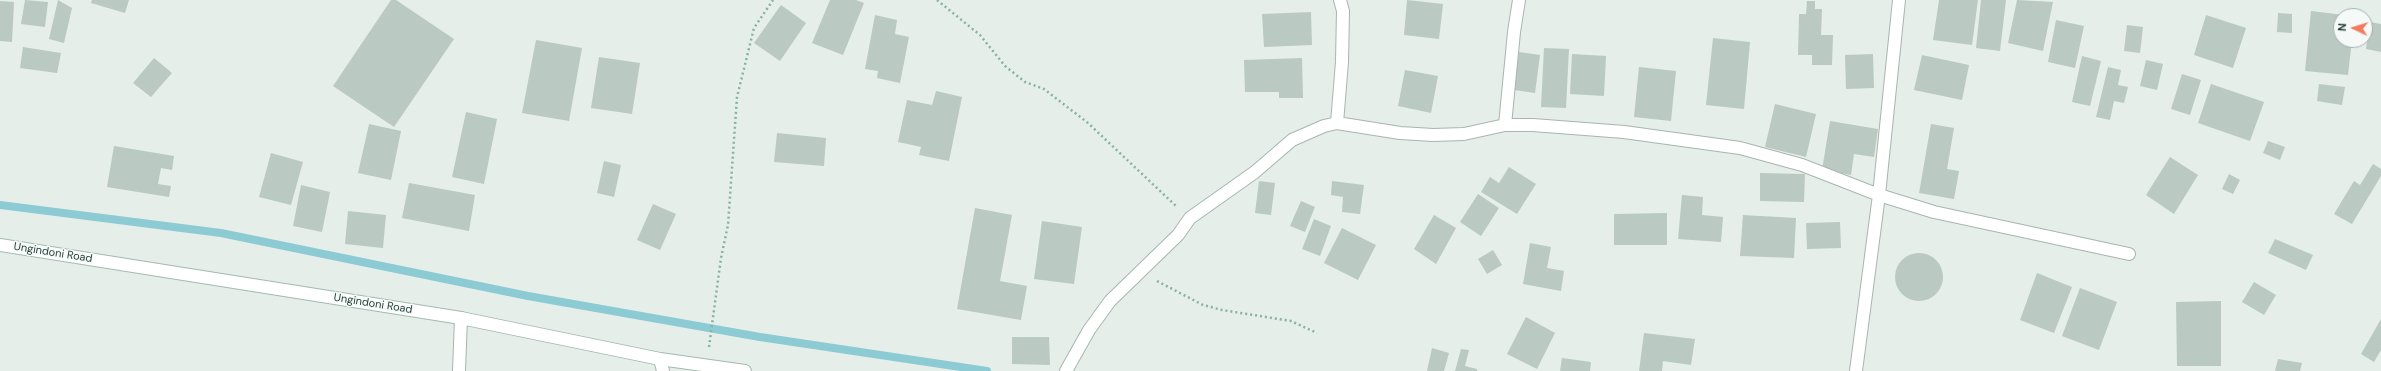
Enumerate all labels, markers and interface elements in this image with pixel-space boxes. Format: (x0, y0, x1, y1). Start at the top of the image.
north arrow (2333, 8, 2373, 48)
text: N (2335, 23, 2349, 32)
street label: Ungindoni Road (13, 240, 93, 266)
street label: Ungindoni Road (333, 291, 413, 317)

